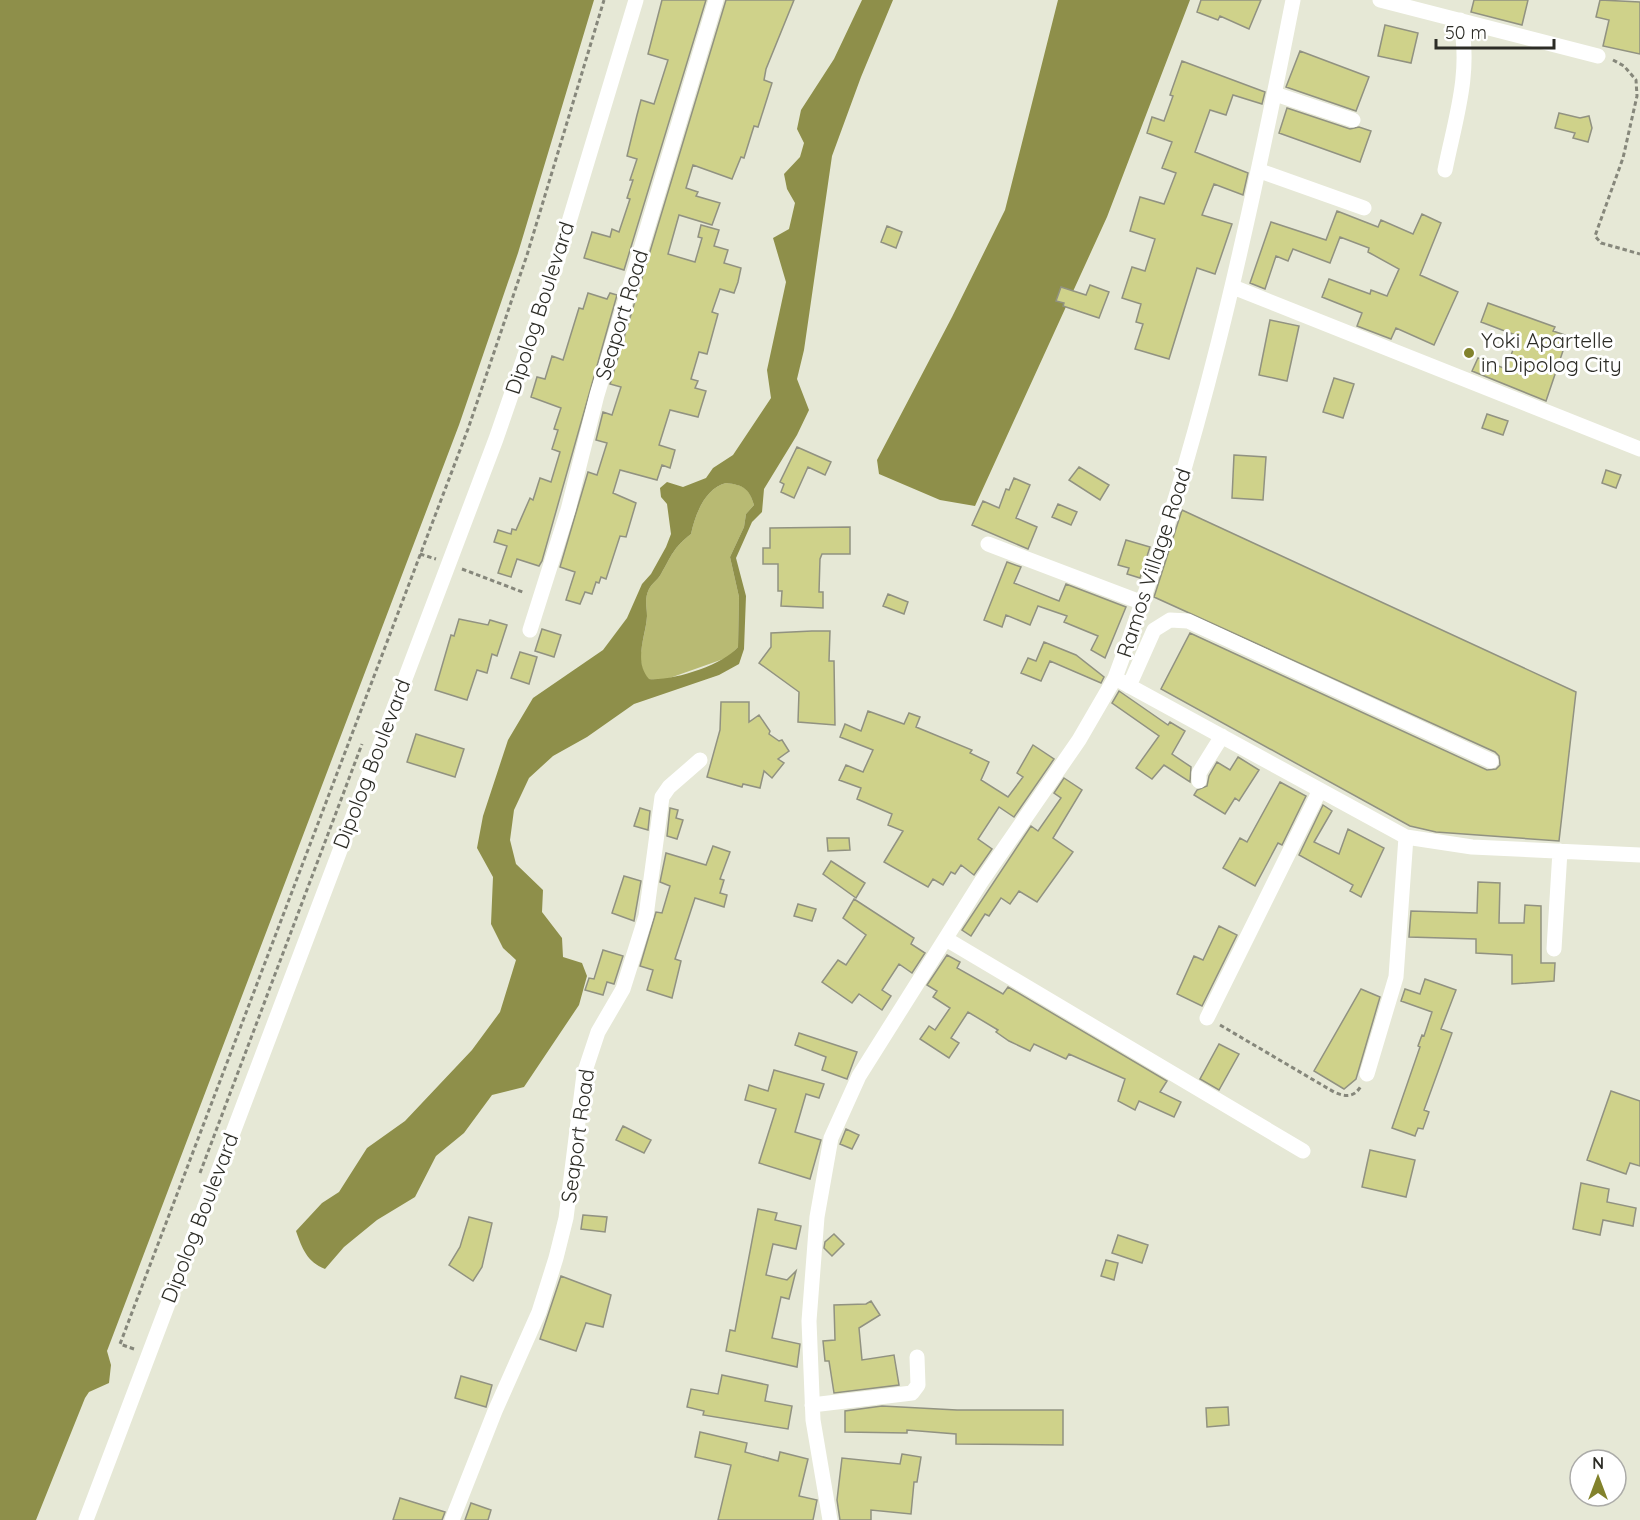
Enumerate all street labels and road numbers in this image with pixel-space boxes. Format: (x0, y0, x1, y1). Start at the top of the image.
street label: Dipolog Boulevard (499, 218, 579, 397)
street label: Seaport Road (589, 246, 653, 383)
street label: Ramos Village Road (1110, 465, 1196, 661)
street label: Dipolog Boulevard (327, 675, 415, 852)
street label: Seaport Road (555, 1067, 599, 1204)
street label: Dipolog Boulevard (155, 1129, 243, 1306)

